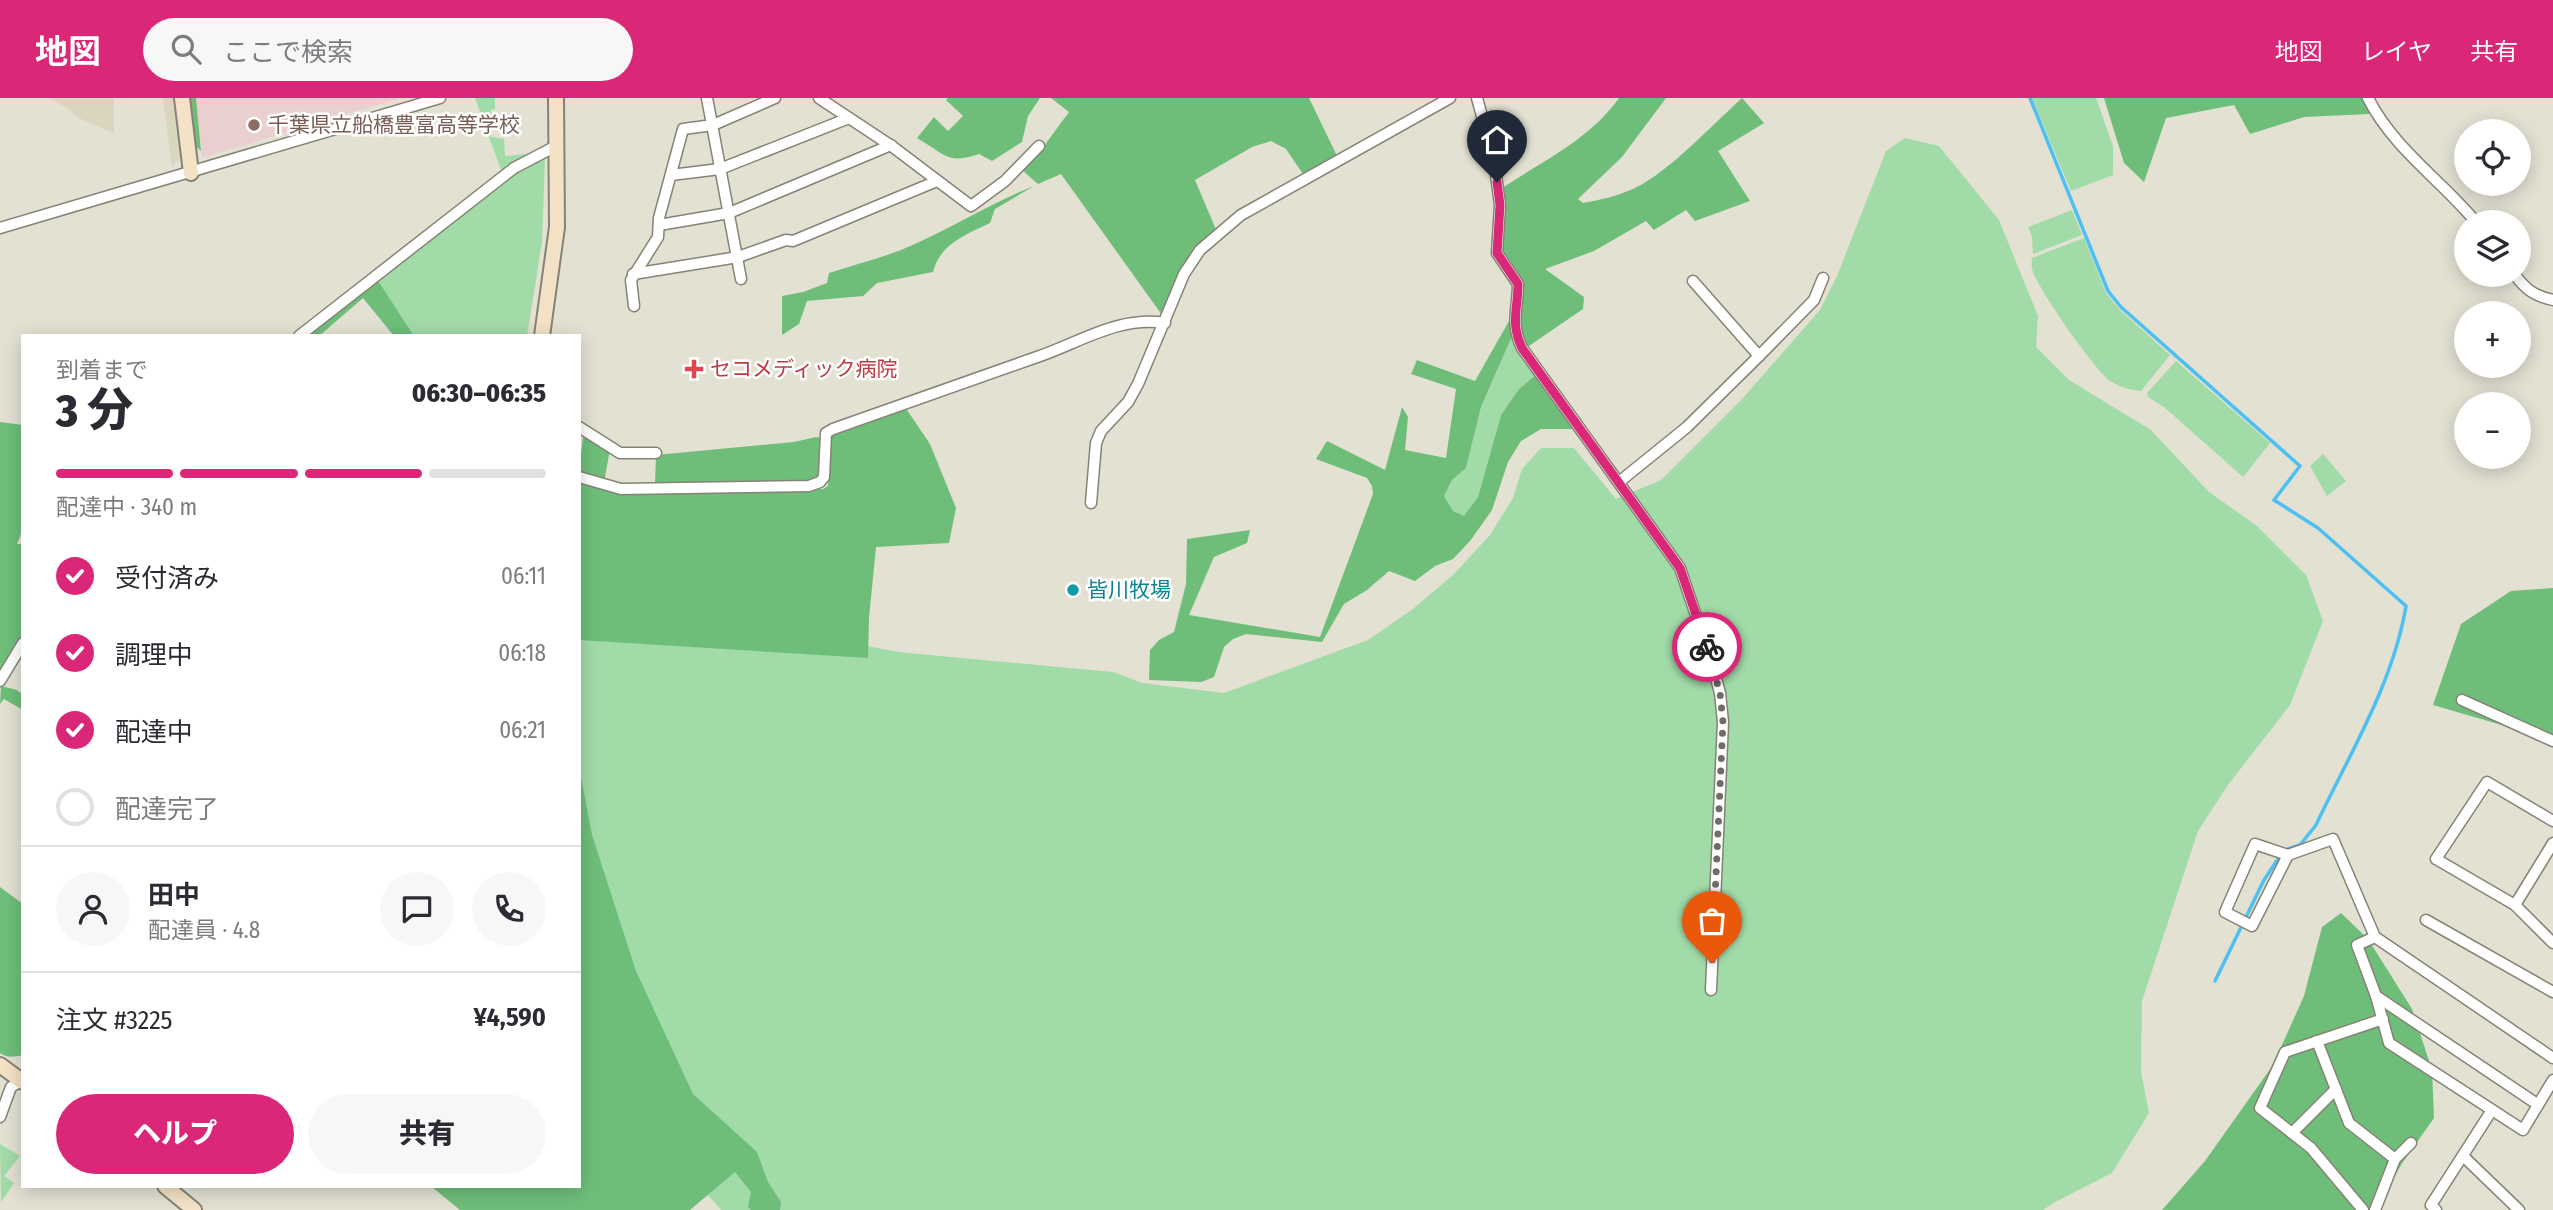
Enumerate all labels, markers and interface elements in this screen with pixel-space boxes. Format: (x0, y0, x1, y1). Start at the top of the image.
search box (143, 18, 633, 81)
icon: search (167, 30, 205, 68)
text: 地図 (35, 32, 101, 72)
text: ここで検索 (223, 37, 353, 68)
text: 地図 (2275, 38, 2323, 66)
text: レイヤ (2361, 38, 2432, 66)
text: 共有 (2470, 38, 2518, 66)
pin (1467, 110, 1527, 182)
place label: 千葉県立船橋豊富高等学校 (268, 112, 520, 138)
marker: 千葉県立船橋豊富高等学校 (246, 117, 262, 133)
map controls (2454, 119, 2531, 469)
button: locate (2454, 119, 2531, 196)
icon: home (1478, 121, 1516, 159)
button: layers (2454, 210, 2531, 287)
button: + (2454, 301, 2531, 378)
text: 到着まで (56, 356, 148, 384)
place label: セコメディック病院 (710, 356, 898, 382)
marker: セコメディック病院 (684, 359, 704, 379)
text: 06:30–06:35 (412, 378, 546, 409)
text: 3 分 (56, 383, 133, 438)
button: − (2454, 392, 2531, 469)
text: 配達中 · 340 m (56, 493, 197, 521)
icon: check (56, 557, 94, 595)
text: 06:11 (501, 562, 546, 590)
text: 受付済み (115, 563, 219, 594)
place label: 皆川牧場 (1087, 577, 1171, 603)
marker: 皆川牧場 (1065, 582, 1081, 598)
courier (1672, 612, 1742, 682)
icon: bike (1688, 628, 1726, 666)
icon: check (56, 634, 94, 672)
text: 06:18 (498, 639, 546, 667)
text: 調理中 (115, 640, 193, 671)
icon: check (56, 711, 94, 749)
text: 06:21 (499, 716, 546, 744)
text: 配達中 (115, 717, 193, 748)
text: 配達完了 (115, 794, 219, 825)
button: person (56, 872, 130, 946)
button: chat (380, 872, 454, 946)
button: phone (472, 872, 546, 946)
text: 田中 (148, 880, 200, 911)
pin (1682, 891, 1742, 963)
icon: bag (1693, 902, 1731, 940)
text: 配達員 · 4.8 (148, 916, 260, 944)
text: ¥4,590 (474, 1002, 546, 1033)
text: 注文 #3225 (56, 1005, 173, 1036)
button: ヘルプ (56, 1094, 294, 1174)
button: 共有 (308, 1094, 546, 1174)

